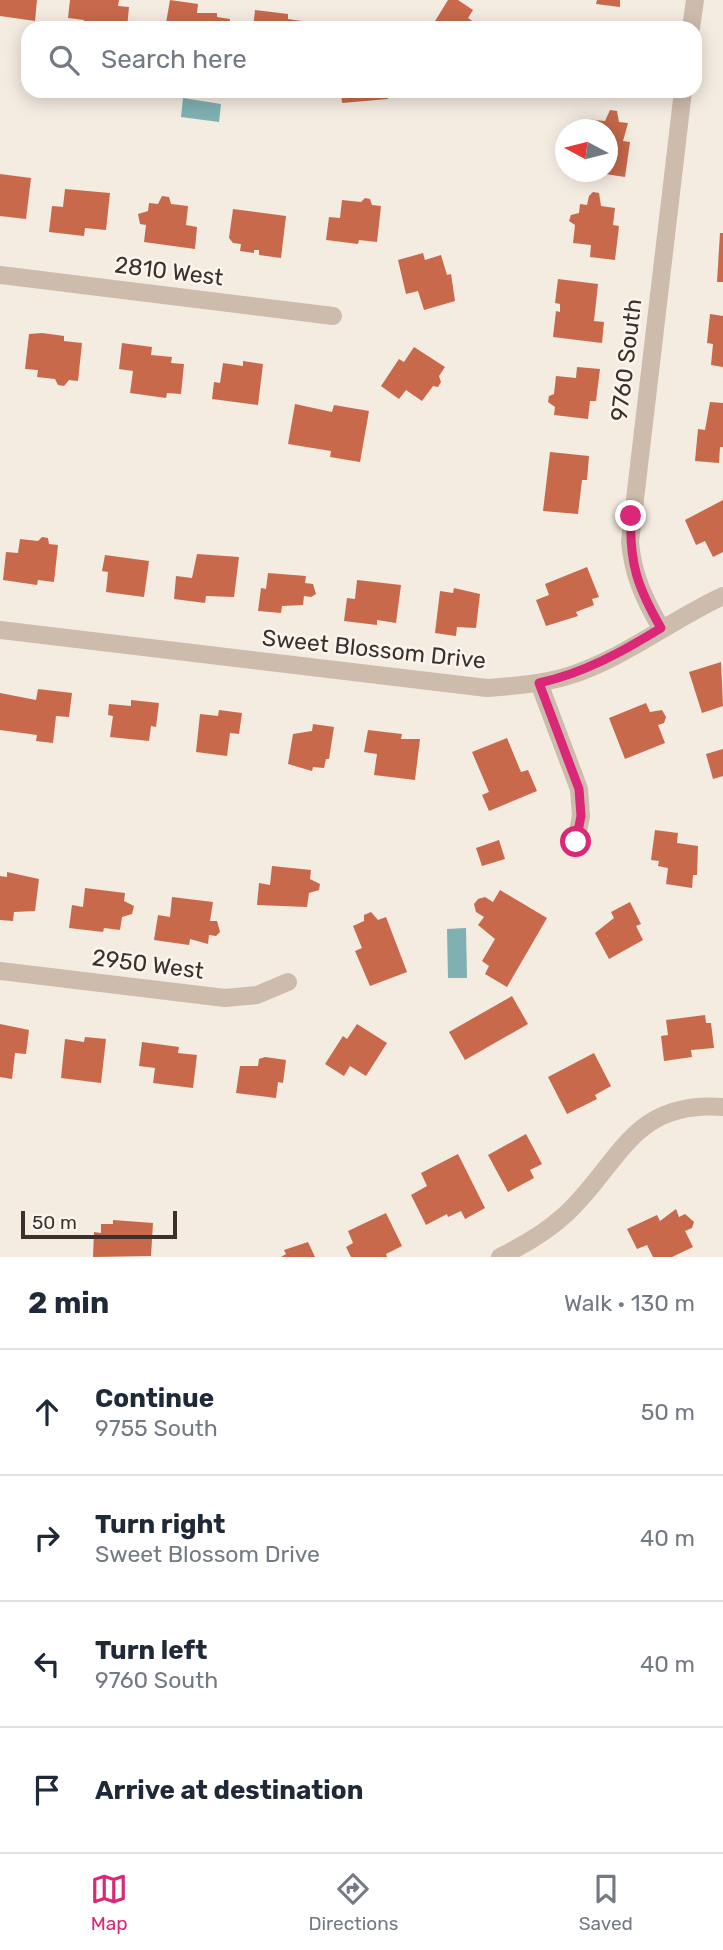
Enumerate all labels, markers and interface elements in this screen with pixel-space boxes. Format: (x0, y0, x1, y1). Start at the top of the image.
search box (21, 21, 702, 98)
icon: search (45, 41, 83, 79)
text: Search here (101, 44, 247, 75)
north arrow (555, 119, 618, 182)
street label: 2810 West (113, 250, 225, 292)
street label: 9760 South (605, 297, 647, 423)
route end (615, 500, 646, 531)
street label: Sweet Blossom Drive (261, 623, 487, 675)
route start (560, 826, 591, 857)
street label: 2950 West (91, 943, 205, 985)
scale bar (21, 1208, 177, 1240)
text: 50 m (32, 1211, 77, 1234)
text: 2 min (28, 1285, 109, 1321)
text: Walk · 130 m (564, 1289, 695, 1317)
text: Continue (95, 1383, 214, 1414)
icon: ahead (28, 1393, 66, 1431)
text: 50 m (641, 1398, 695, 1426)
text: 9755 South (95, 1414, 218, 1442)
text: Turn right (95, 1509, 225, 1540)
icon: right (28, 1519, 66, 1557)
text: 40 m (640, 1524, 695, 1552)
text: Sweet Blossom Drive (95, 1540, 320, 1568)
text: Turn left (95, 1635, 207, 1666)
icon: left (28, 1645, 66, 1683)
text: 40 m (640, 1650, 695, 1678)
text: 9760 South (95, 1666, 218, 1694)
icon: arrive (28, 1771, 66, 1809)
text: Arrive at destination (95, 1775, 363, 1806)
tab: Map (90, 1870, 128, 1935)
tab: Directions (308, 1870, 398, 1935)
tab: Saved (579, 1870, 633, 1935)

